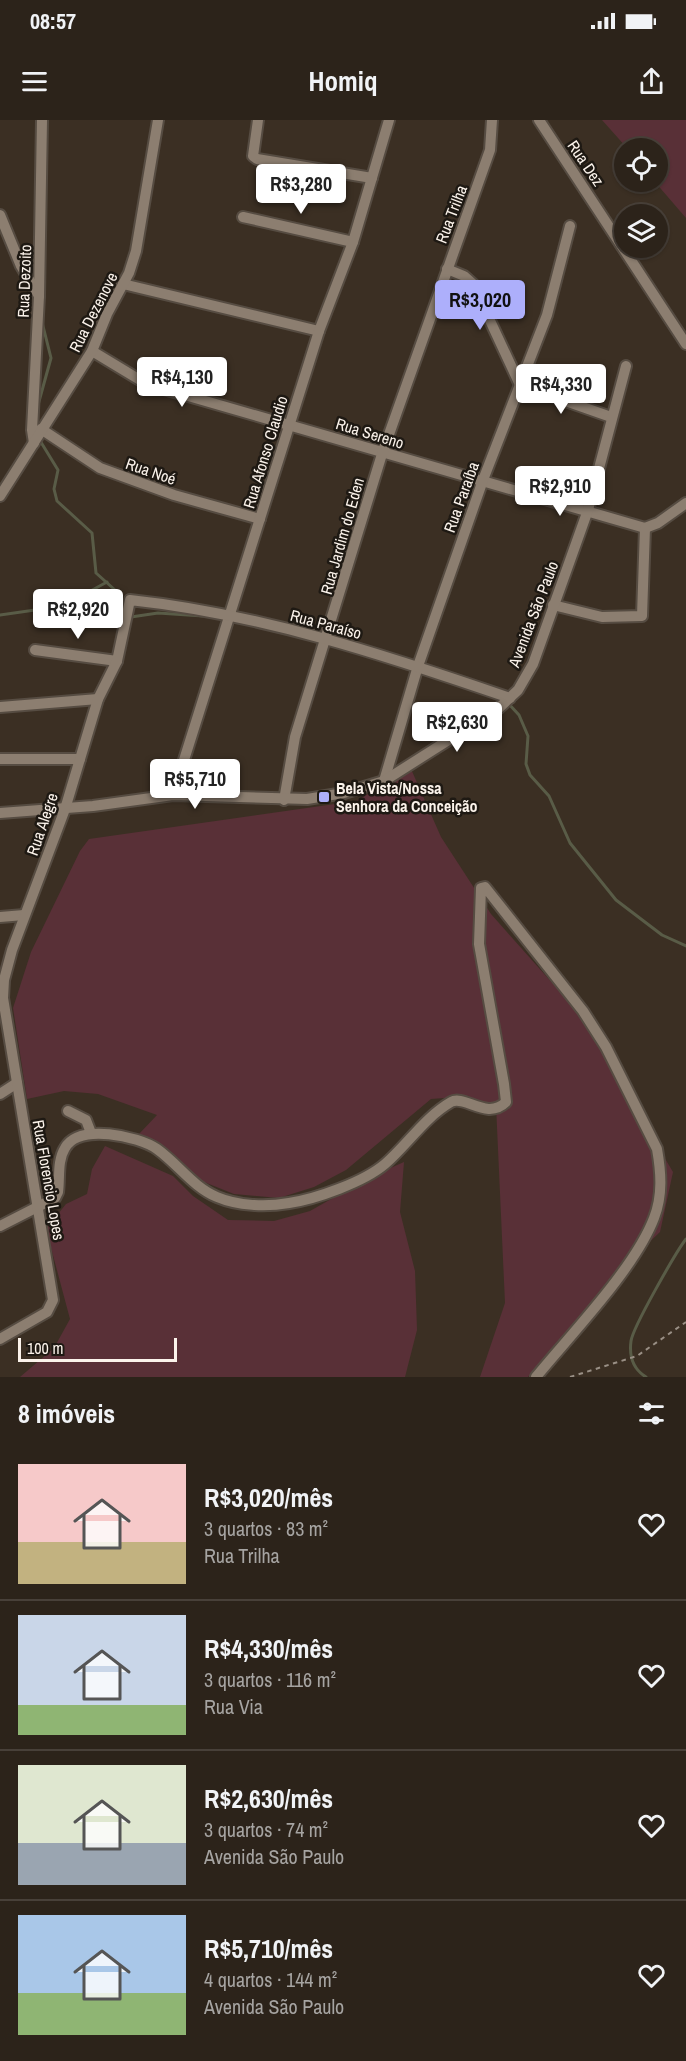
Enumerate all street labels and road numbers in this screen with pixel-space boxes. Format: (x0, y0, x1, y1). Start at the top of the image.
street label: Rua Dez (563, 136, 610, 191)
street label: Rua Trilha (430, 181, 472, 246)
street label: Rua Dezoito (12, 244, 36, 318)
street label: Rua Dezenove (63, 268, 123, 356)
street label: Rua Afonso Claudio (237, 393, 293, 511)
street label: Rua Sereno (333, 412, 407, 454)
street label: Rua Noé (123, 452, 179, 490)
street label: Rua Paraíba (438, 458, 484, 535)
street label: Rua Jardim do Eden (315, 475, 369, 597)
street label: Avenida São Paulo (502, 558, 563, 671)
street label: Rua Paraíso (288, 604, 364, 644)
street label: Rua Alegre (21, 790, 63, 858)
street label: Rua Florencio Lopes (28, 1118, 70, 1242)

